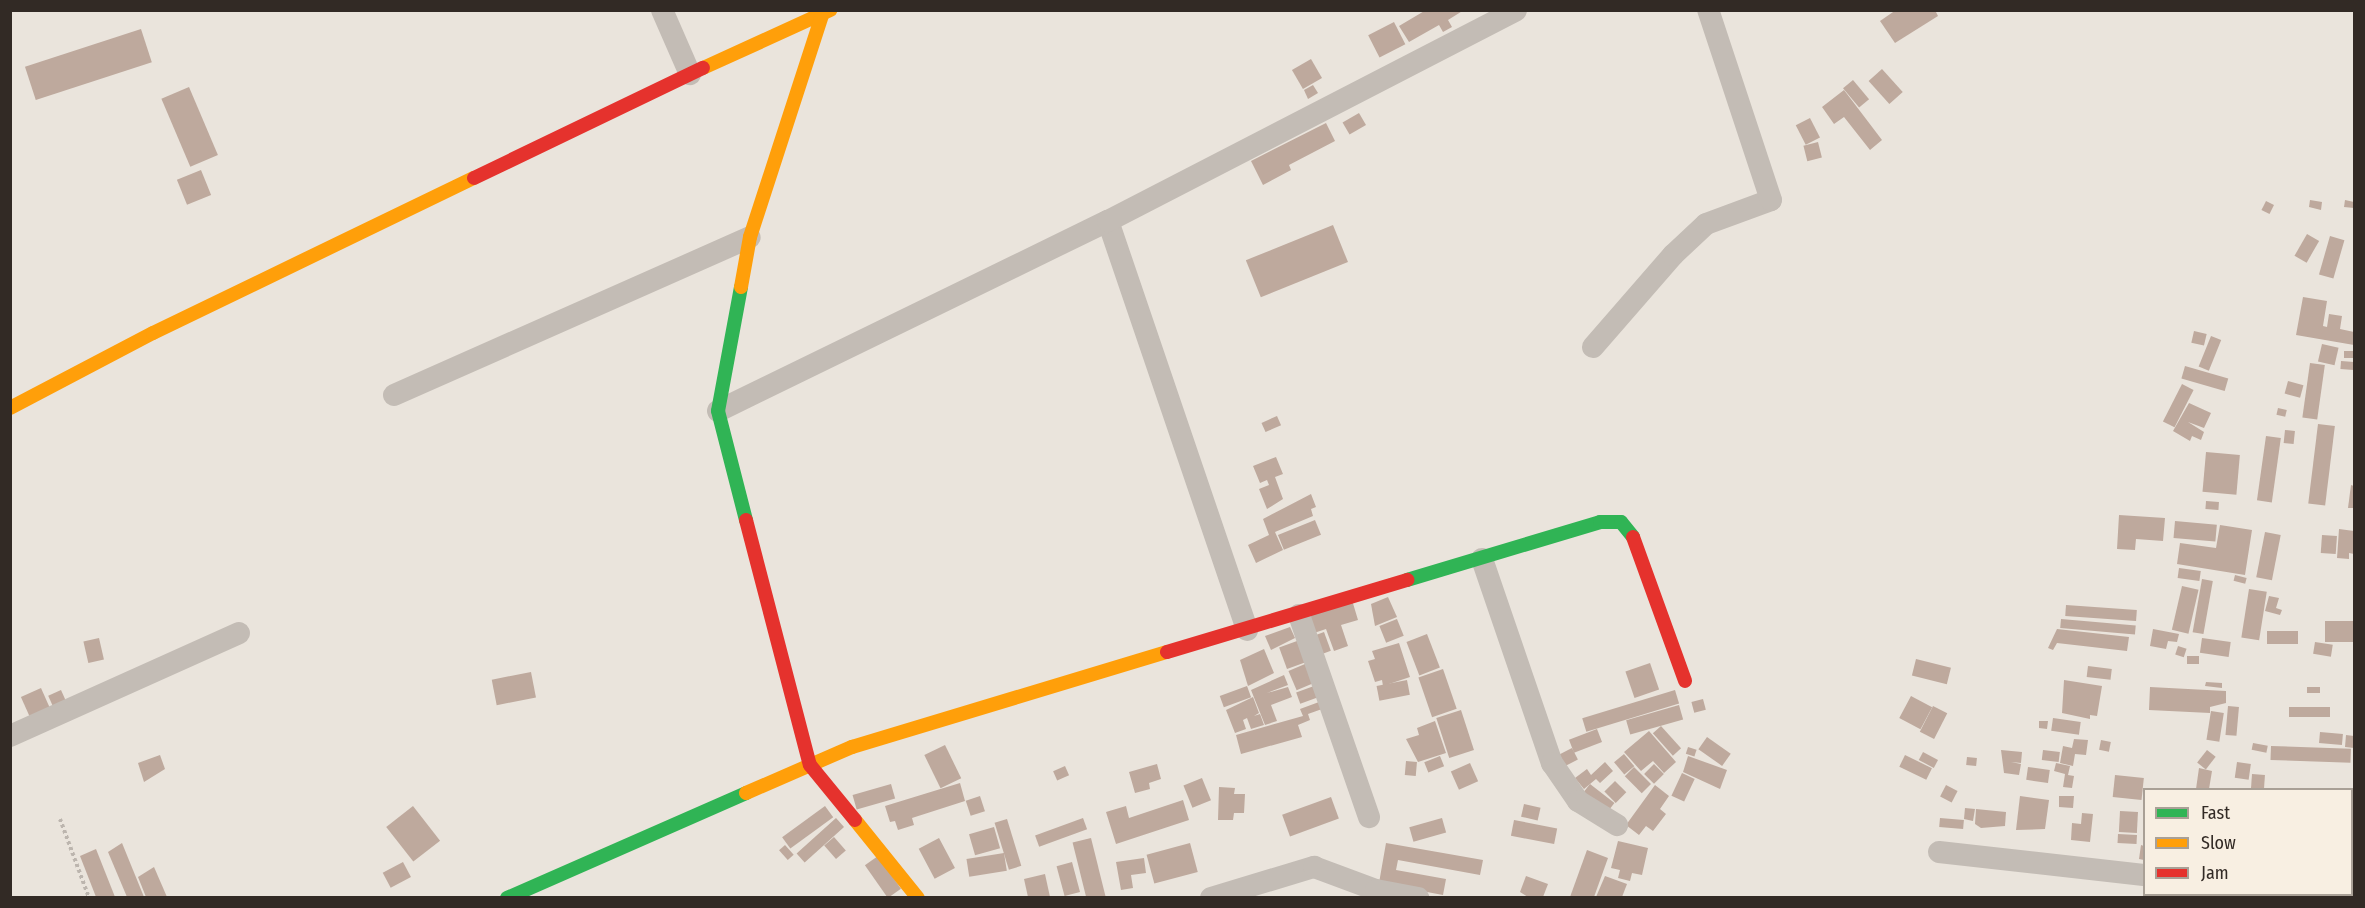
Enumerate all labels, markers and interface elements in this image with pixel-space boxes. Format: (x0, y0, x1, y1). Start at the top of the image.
legend (2143, 788, 2353, 896)
text: Fast (2201, 802, 2230, 824)
text: Slow (2201, 832, 2236, 854)
text: Jam (2201, 862, 2229, 884)

